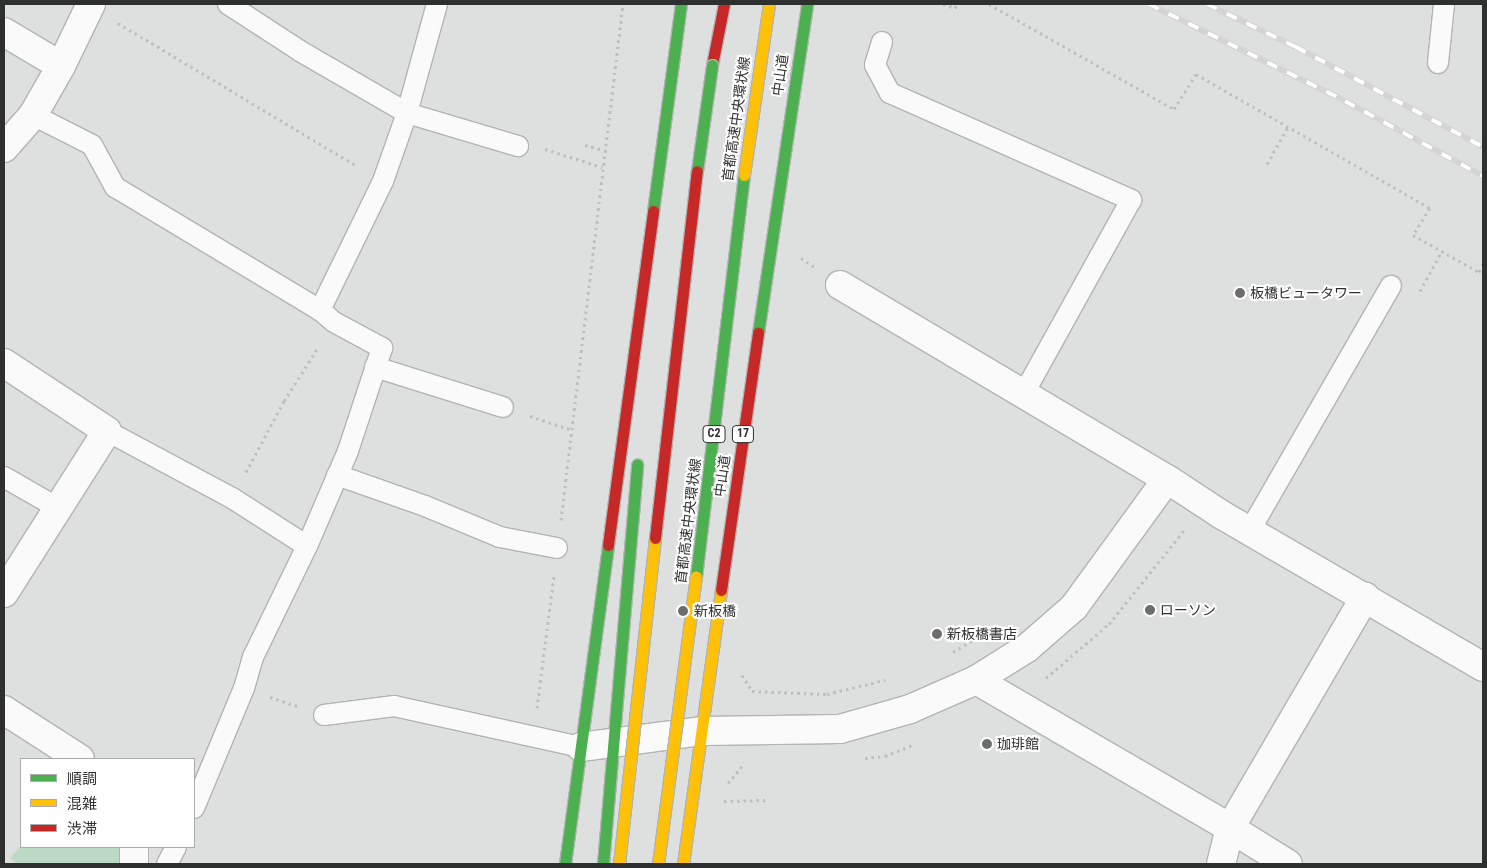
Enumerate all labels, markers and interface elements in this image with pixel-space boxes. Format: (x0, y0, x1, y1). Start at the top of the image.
street label: 中山道 (769, 53, 791, 97)
street label: 首都高速中央環状線 (719, 55, 753, 183)
place label: 板橋ビュータワー (1250, 285, 1362, 301)
marker: 板橋ビュータワー (1234, 287, 1246, 299)
road number: C2 (702, 424, 726, 444)
road number: 17 (732, 424, 754, 444)
street label: 中山道 (711, 454, 733, 498)
street label: 首都高速中央環状線 (672, 457, 704, 585)
place label: ローソン (1160, 602, 1216, 618)
place label: 新板橋 (694, 603, 736, 619)
marker: 新板橋 (676, 604, 690, 618)
marker: ローソン (1144, 604, 1156, 616)
place label: 新板橋書店 (947, 626, 1017, 642)
marker: 新板橋書店 (931, 628, 943, 640)
place label: 珈琲館 (997, 736, 1039, 752)
marker: 珈琲館 (981, 738, 993, 750)
legend (20, 758, 195, 848)
text: 順調 (67, 770, 97, 788)
text: 混雑 (67, 795, 97, 813)
text: 渋滞 (67, 820, 97, 838)

